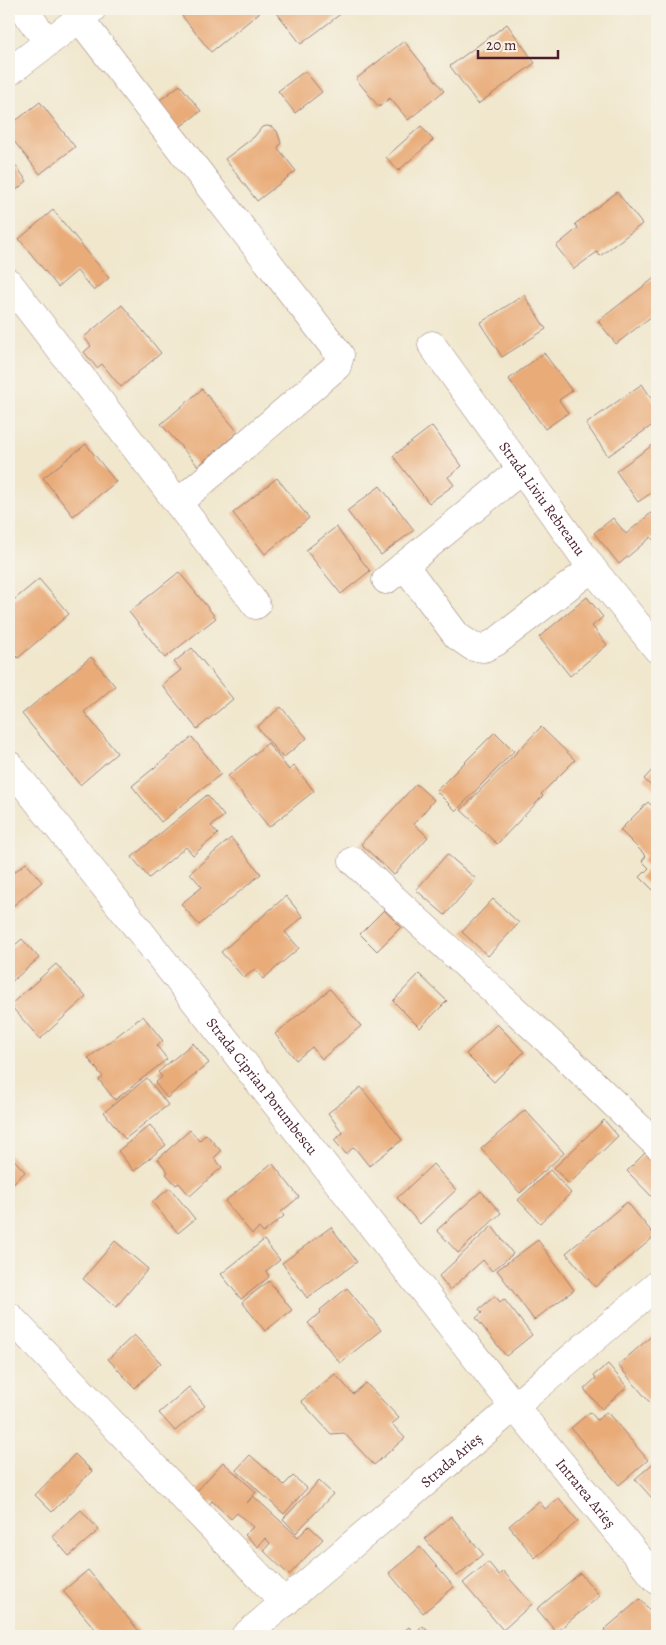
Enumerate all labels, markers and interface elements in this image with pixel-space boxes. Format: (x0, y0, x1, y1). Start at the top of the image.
scale bar (478, 28, 558, 60)
text: 20 m (486, 35, 517, 55)
street label: Strada Liviu Rebreanu (494, 437, 591, 560)
street label: Strada Ciprian Porumbescu (202, 1014, 323, 1160)
street label: Strada Arieș (416, 1428, 486, 1492)
street label: Intrarea Arieș (551, 1454, 620, 1532)

